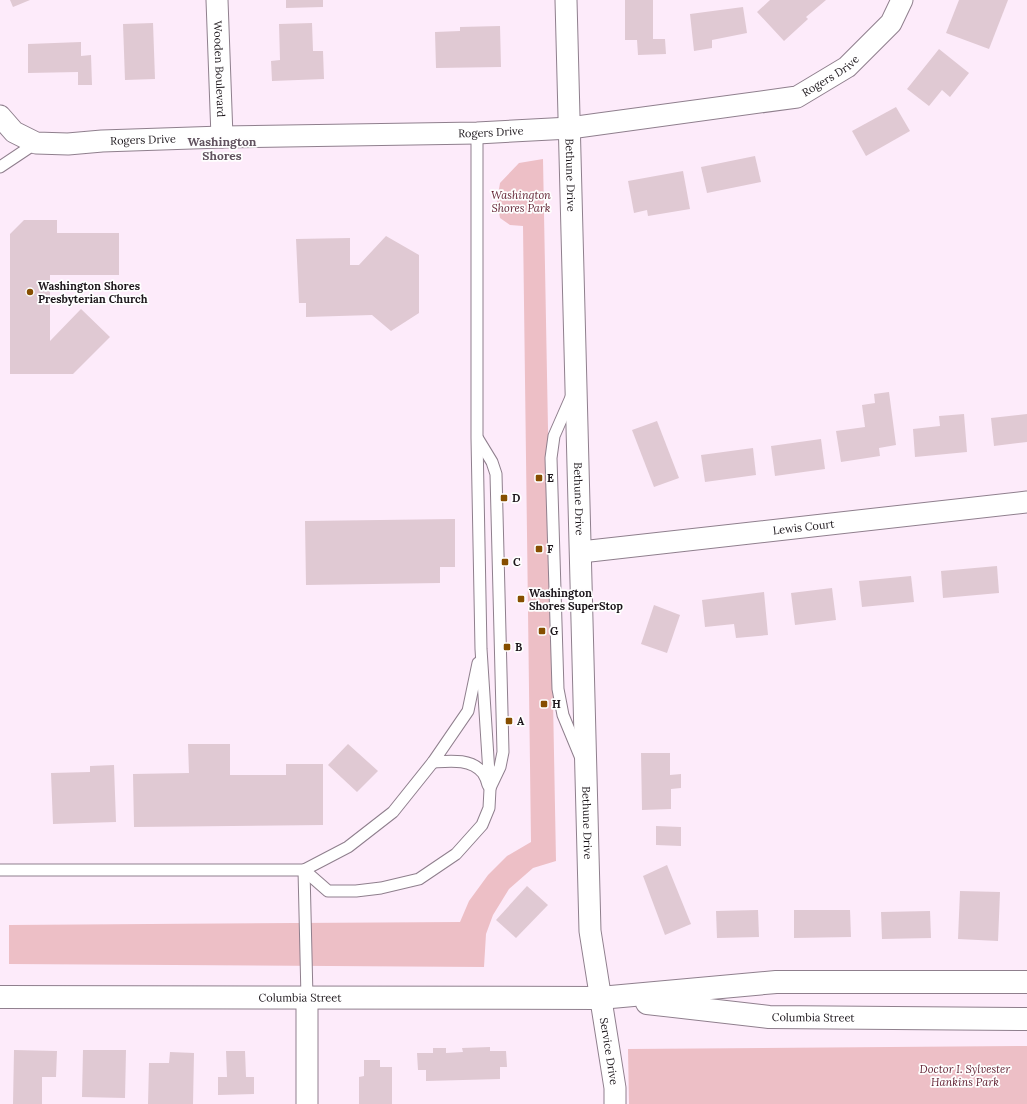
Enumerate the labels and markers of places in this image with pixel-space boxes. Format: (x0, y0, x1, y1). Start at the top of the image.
place label: Washington Shores Presbyterian Church (38, 279, 148, 306)
marker: Washington Shores Presbyterian Church (25, 287, 35, 297)
place label: E (547, 471, 554, 485)
marker: E (534, 473, 544, 483)
place label: D (512, 491, 520, 505)
marker: D (499, 493, 509, 503)
place label: F (547, 542, 554, 556)
marker: F (534, 544, 544, 554)
place label: C (513, 555, 521, 569)
marker: C (500, 557, 510, 567)
place label: Washington Shores SuperStop (529, 586, 623, 613)
marker: Washington Shores SuperStop (516, 594, 526, 604)
place label: G (550, 624, 559, 638)
marker: G (537, 626, 547, 636)
place label: B (515, 640, 522, 654)
marker: B (502, 642, 512, 652)
place label: H (552, 697, 561, 711)
marker: H (539, 699, 549, 709)
place label: A (517, 714, 525, 728)
marker: A (504, 716, 514, 726)

